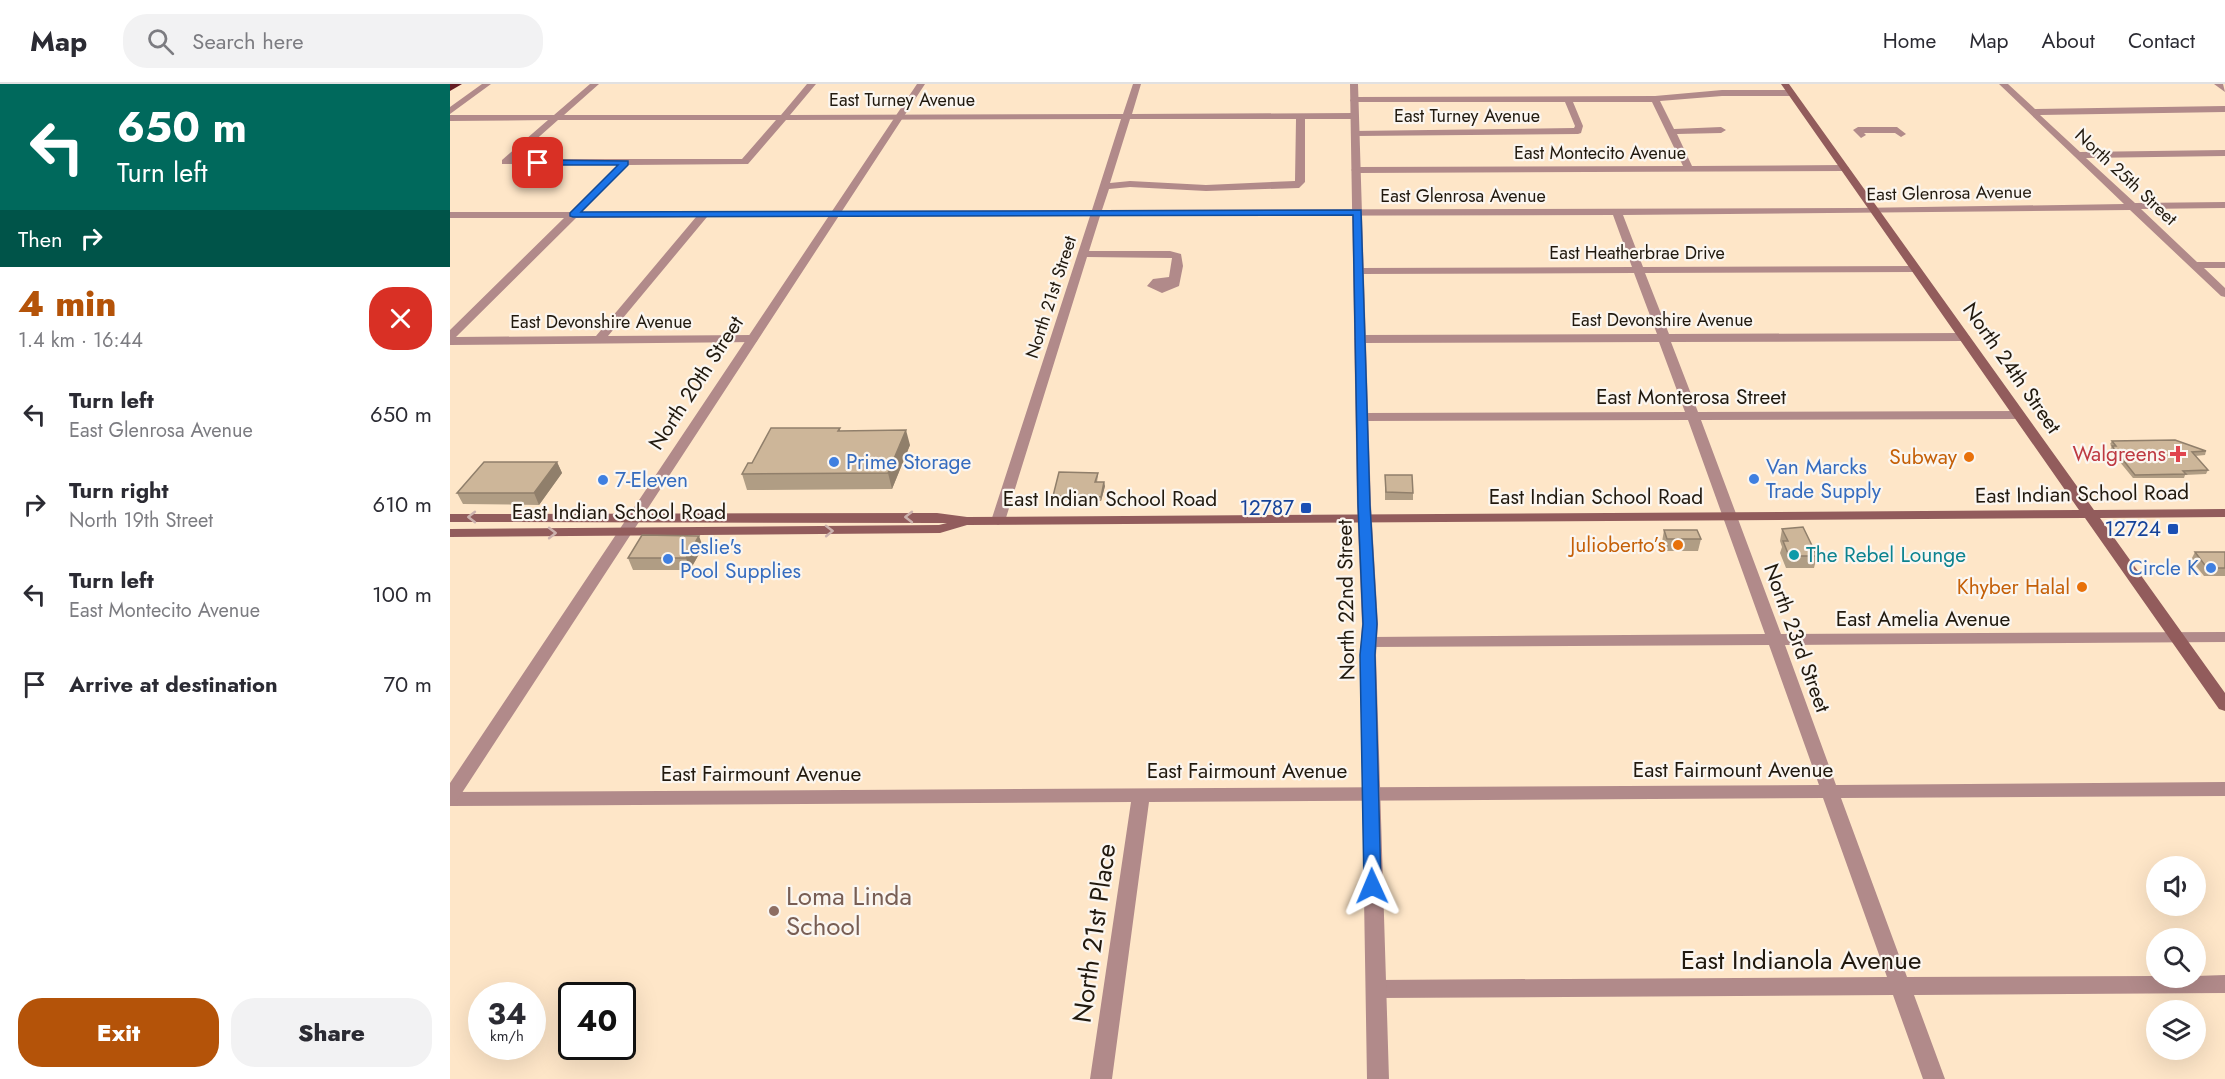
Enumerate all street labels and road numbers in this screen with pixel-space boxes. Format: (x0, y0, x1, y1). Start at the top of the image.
street label: East Turney Avenue (829, 87, 975, 113)
street label: East Turney Avenue (1394, 103, 1540, 129)
street label: North 25th Street (2069, 123, 2183, 232)
street label: East Montecito Avenue (1514, 140, 1686, 166)
street label: East Glenrosa Avenue (1866, 179, 2032, 207)
street label: East Glenrosa Avenue (1380, 183, 1546, 209)
street label: North 21st Street (1019, 232, 1083, 362)
street label: East Heatherbrae Drive (1549, 240, 1725, 266)
street label: North 24th Street (1956, 296, 2068, 440)
street label: East Devonshire Avenue (1571, 307, 1753, 333)
street label: East Devonshire Avenue (510, 309, 692, 335)
street label: North 20th Street (641, 310, 751, 456)
street label: East Monterosa Street (1596, 382, 1786, 412)
street label: East Indian School Road (1975, 477, 2189, 511)
street label: East Indian School Road (1489, 482, 1703, 512)
street label: East Indian School Road (1003, 484, 1217, 514)
street label: East Indian School Road (512, 497, 726, 527)
street label: North 22nd Street (1330, 519, 1362, 681)
street label: North 23rd Street (1756, 559, 1838, 717)
street label: East Amelia Avenue (1836, 604, 2010, 634)
street label: East Fairmount Avenue (1633, 755, 1834, 785)
street label: East Fairmount Avenue (1147, 756, 1348, 786)
street label: East Fairmount Avenue (661, 759, 862, 789)
street label: North 21st Place (1063, 841, 1125, 1025)
street label: East Indianola Avenue (1681, 941, 1921, 979)

